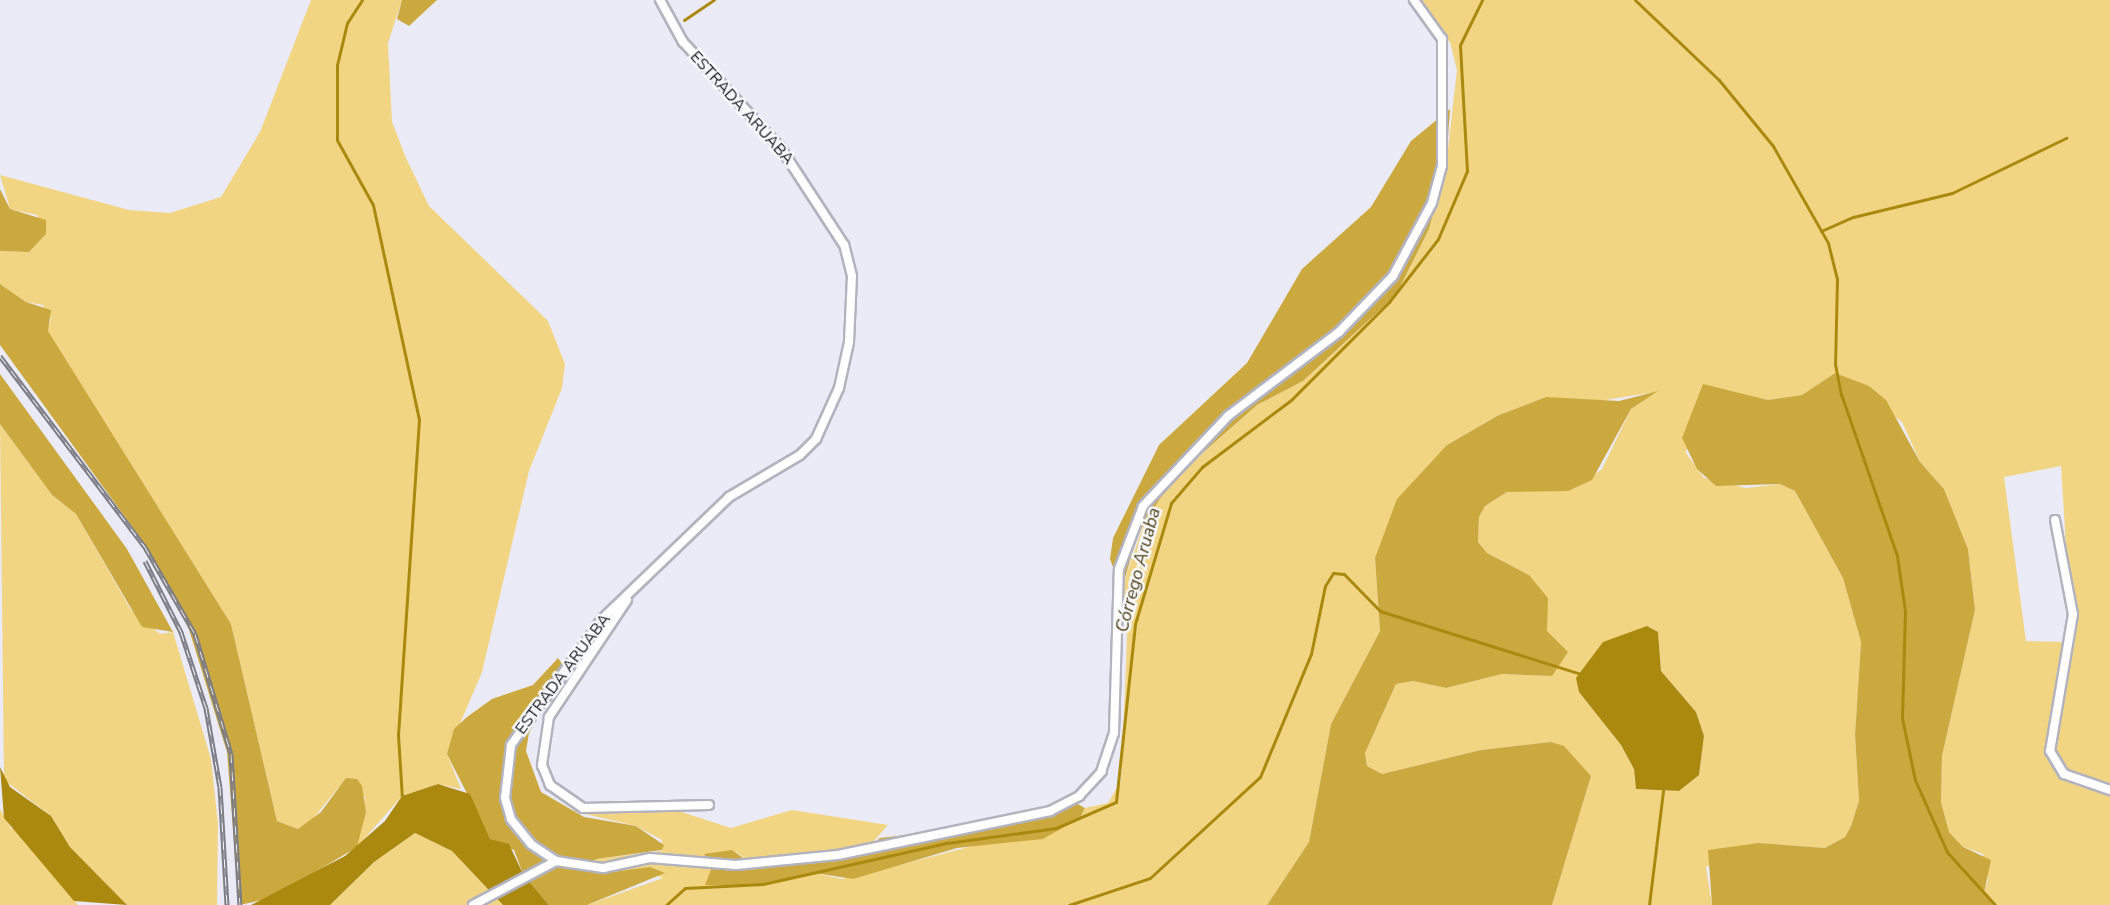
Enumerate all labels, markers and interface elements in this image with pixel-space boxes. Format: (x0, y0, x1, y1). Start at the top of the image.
street label: ESTRADA ARUABA (686, 47, 798, 169)
water label: Córrego Aruaba (1111, 505, 1165, 635)
street label: ESTRADA ARUABA (511, 610, 615, 738)

